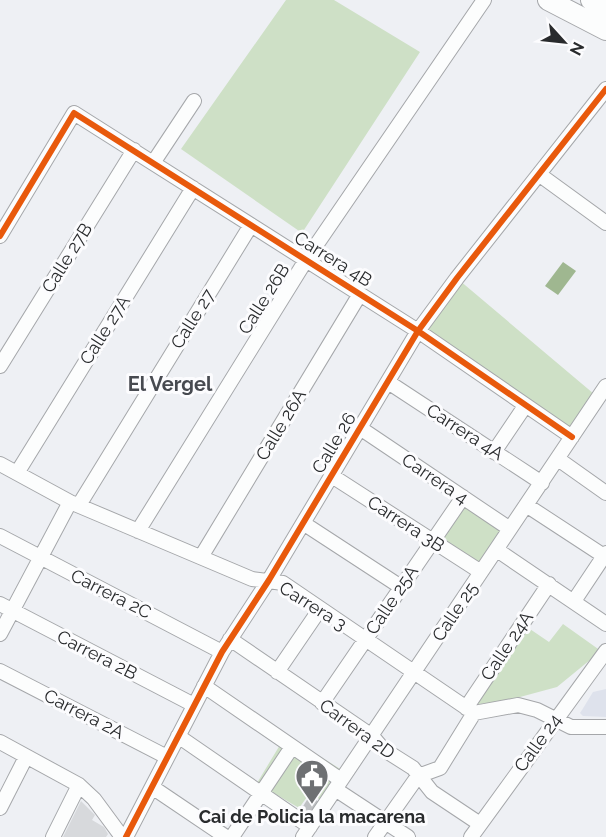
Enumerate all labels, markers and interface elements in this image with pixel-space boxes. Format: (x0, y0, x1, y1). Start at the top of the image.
north arrow (534, 12, 594, 72)
text: N (566, 39, 588, 58)
street label: Calle 27B (37, 219, 96, 296)
street label: Carrera 4B (291, 226, 376, 291)
street label: Calle 26B (234, 260, 294, 338)
street label: Calle 27 (166, 285, 219, 352)
street label: Calle 27A (75, 291, 134, 368)
district label: El Vergel (128, 372, 213, 396)
street label: Calle 26A (251, 385, 310, 464)
street label: Carrera 4A (423, 399, 508, 464)
street label: Calle 26 (307, 408, 360, 477)
street label: Carrera 4 (398, 449, 473, 509)
street label: Carrera 3B (364, 491, 449, 556)
street label: Calle 25A (361, 561, 422, 638)
street label: Carrera 2C (67, 564, 155, 623)
street label: Carrera 3 (276, 577, 351, 634)
street label: Calle 25 (427, 578, 482, 645)
street label: Calle 24A (476, 607, 537, 684)
street label: Carrera 2B (54, 625, 141, 684)
street label: Carrera 2A (41, 684, 128, 743)
street label: Carrera 2D (316, 694, 399, 763)
street label: Calle 24 (510, 710, 566, 776)
public building icon: Cai de Policia la macarena (294, 758, 330, 805)
place label: Cai de Policia la macarena (199, 806, 425, 827)

